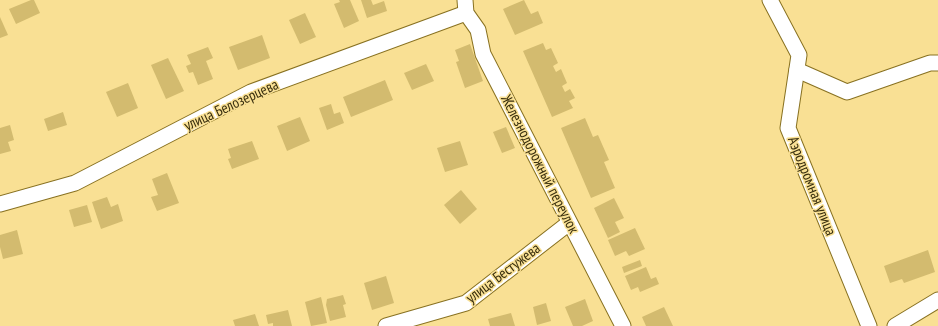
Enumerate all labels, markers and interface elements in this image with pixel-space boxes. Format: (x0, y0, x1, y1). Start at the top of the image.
street label: улица Белозерцева (181, 74, 281, 135)
street label: Железнодорожный переулок (497, 90, 584, 237)
street label: Аэродромная улица (784, 133, 841, 238)
street label: улица Бестужева (462, 238, 544, 307)

